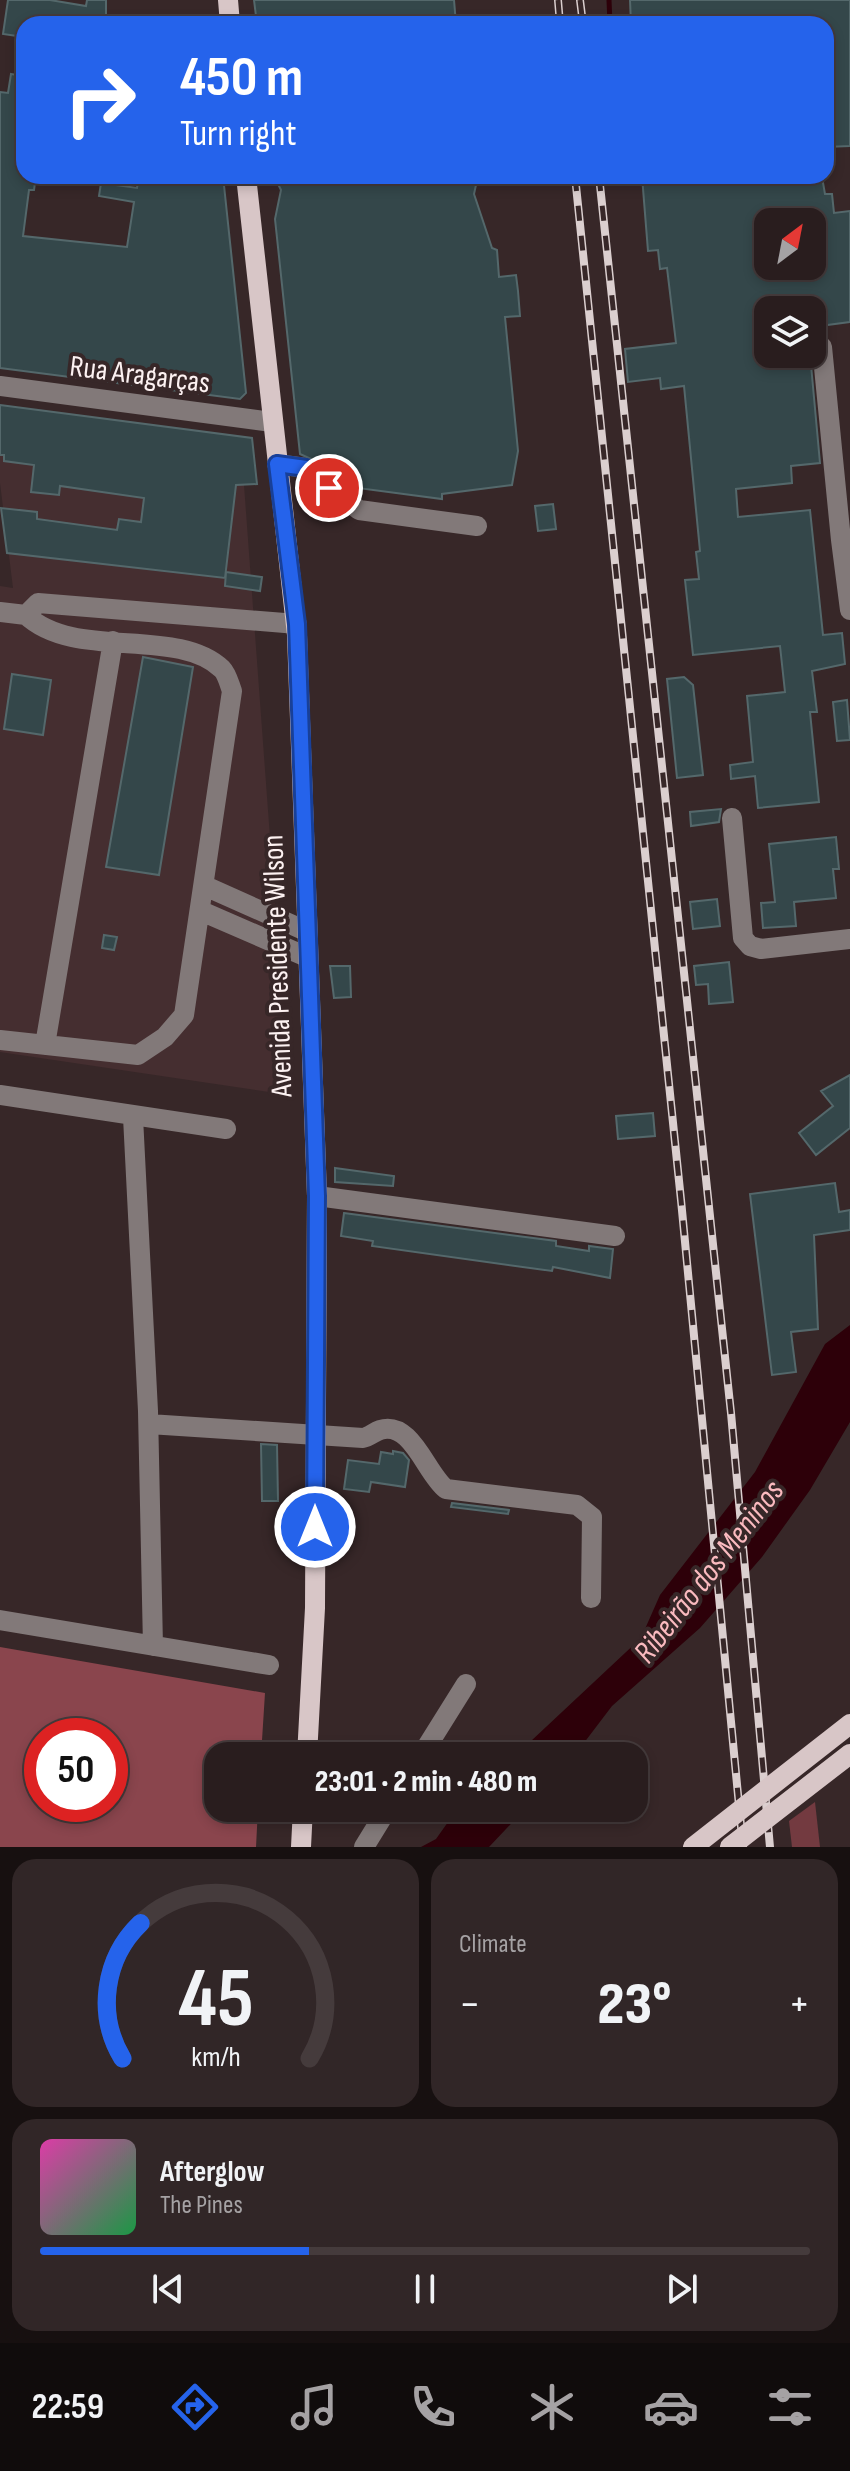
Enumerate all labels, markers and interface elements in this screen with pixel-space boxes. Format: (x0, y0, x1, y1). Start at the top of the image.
text: 450 m (180, 45, 303, 112)
icon: right (48, 48, 152, 152)
text: Turn right (180, 113, 297, 156)
north arrow (754, 208, 826, 280)
map controls (754, 208, 826, 368)
button: layers (754, 296, 826, 368)
street label: Rua Aragarças (68, 349, 212, 401)
pin (295, 454, 363, 522)
icon: arrive (307, 466, 351, 510)
street label: Avenida Presidente Wilson (255, 834, 301, 1099)
water label: Ribeirão dos Meninos (626, 1472, 793, 1671)
position arrow (273, 1485, 357, 1569)
speed limit sign: 50 (24, 1718, 128, 1822)
text: 23:01 · 2 min · 480 m (315, 1764, 537, 1800)
text: Climate (459, 1929, 527, 1960)
text: 45 (178, 1950, 253, 2050)
text: 23° (598, 1969, 671, 2041)
text: − (459, 1978, 481, 2031)
text: + (788, 1978, 810, 2031)
text: km/h (191, 2040, 240, 2075)
text: Afterglow (160, 2154, 265, 2190)
text: The Pines (160, 2190, 243, 2221)
icon: previous (146, 2267, 190, 2311)
icon: pause (403, 2267, 447, 2311)
icon: next (660, 2267, 704, 2311)
icon: directions (167, 2379, 223, 2435)
icon: music (286, 2379, 342, 2435)
icon: phone (405, 2379, 461, 2435)
icon: climate (524, 2379, 580, 2435)
icon: car (643, 2379, 699, 2435)
icon: filters (762, 2379, 818, 2435)
text: 22:59 (32, 2386, 104, 2429)

